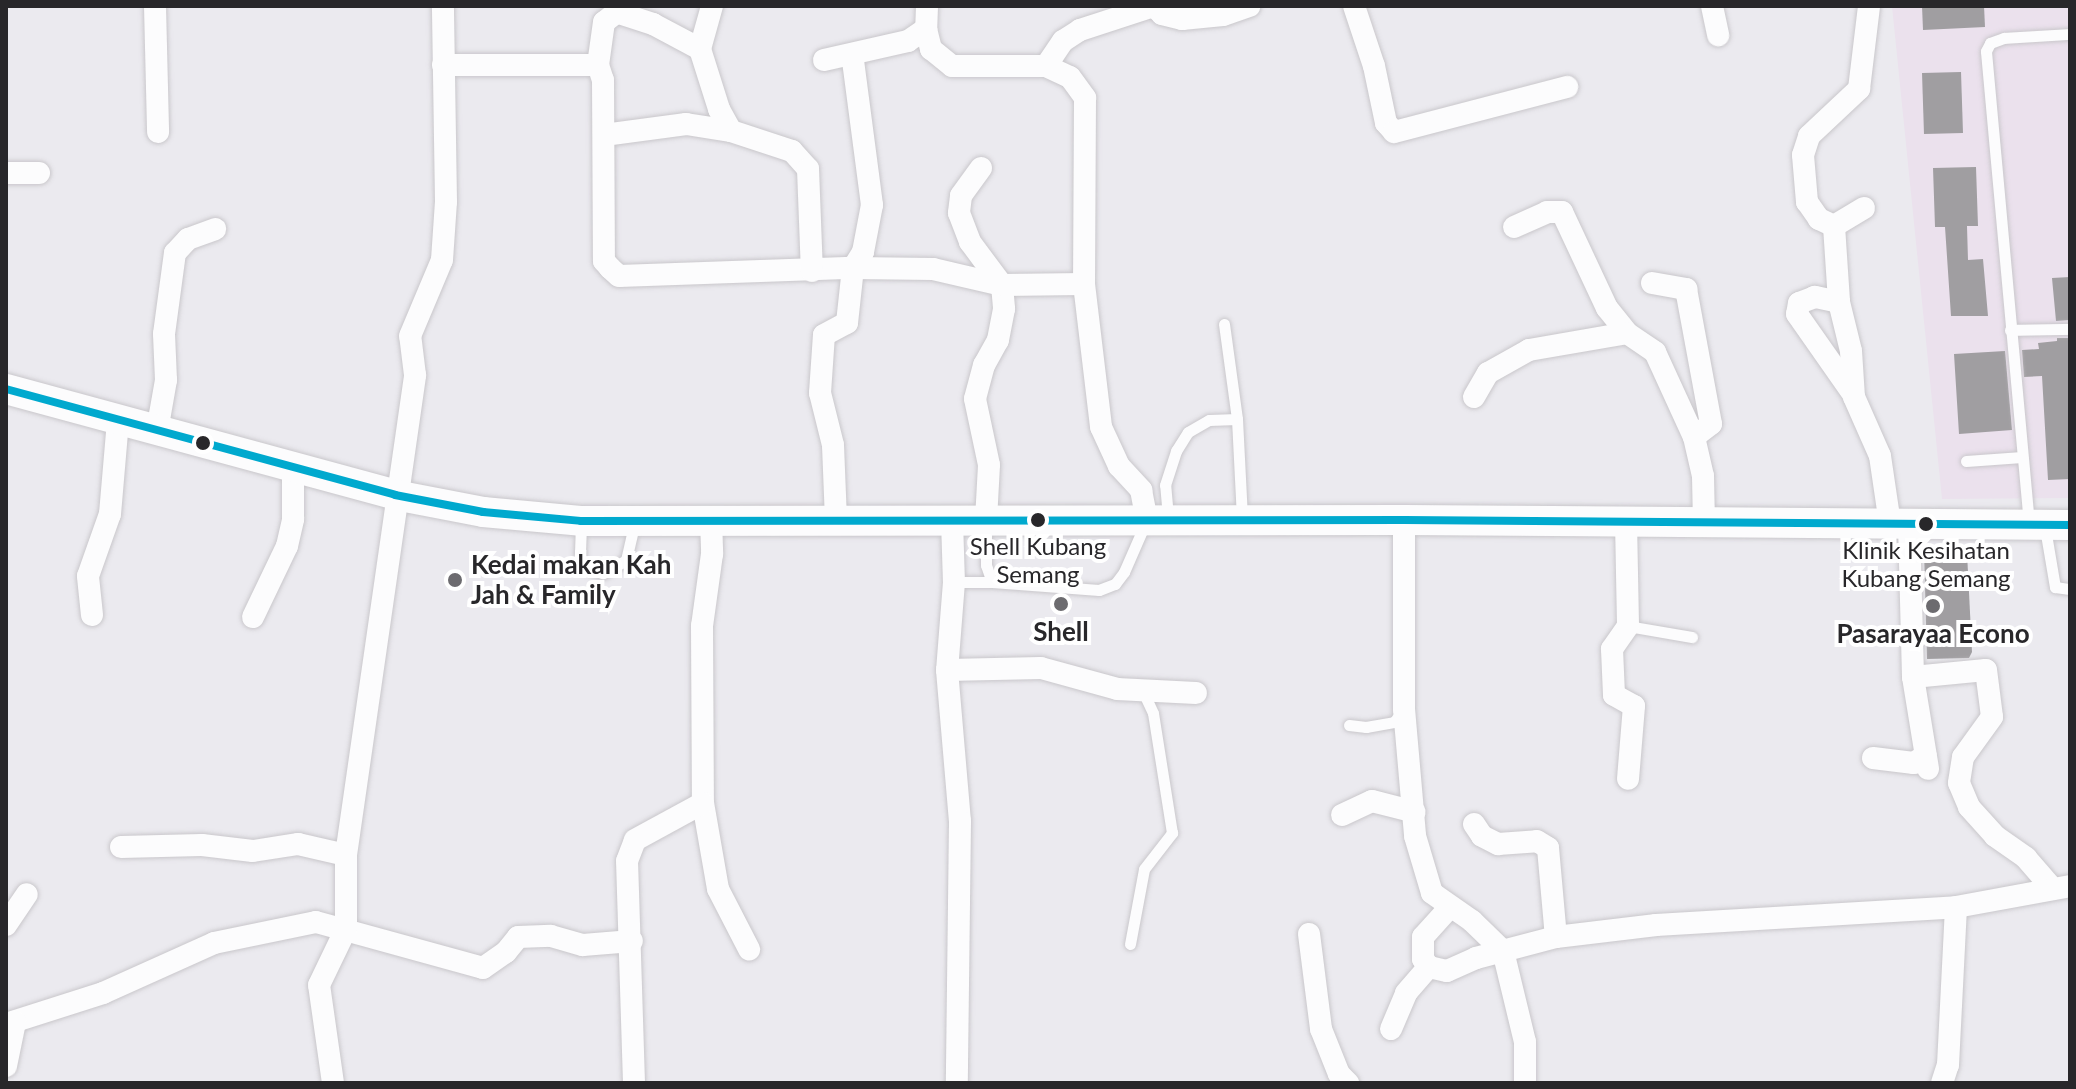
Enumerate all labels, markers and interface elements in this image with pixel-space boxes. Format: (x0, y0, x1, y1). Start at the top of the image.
unlabelled marker (195, 435, 211, 451)
marker: Shell Kubang Semang (1030, 512, 1046, 528)
marker: Klinik Kesihatan Kubang Semang (1918, 516, 1934, 532)
place label: Shell Kubang Semang (970, 532, 1106, 588)
place label: Klinik Kesihatan Kubang Semang (1841, 536, 2011, 592)
place label: Kedai makan Kah Jah & Family (471, 549, 671, 610)
marker: Kedai makan Kah Jah & Family (446, 571, 464, 589)
marker: Shell (1052, 595, 1070, 613)
marker: Pasarayaa Econo (1924, 597, 1942, 615)
place label: Shell (1033, 616, 1089, 648)
place label: Pasarayaa Econo (1836, 618, 2030, 650)

